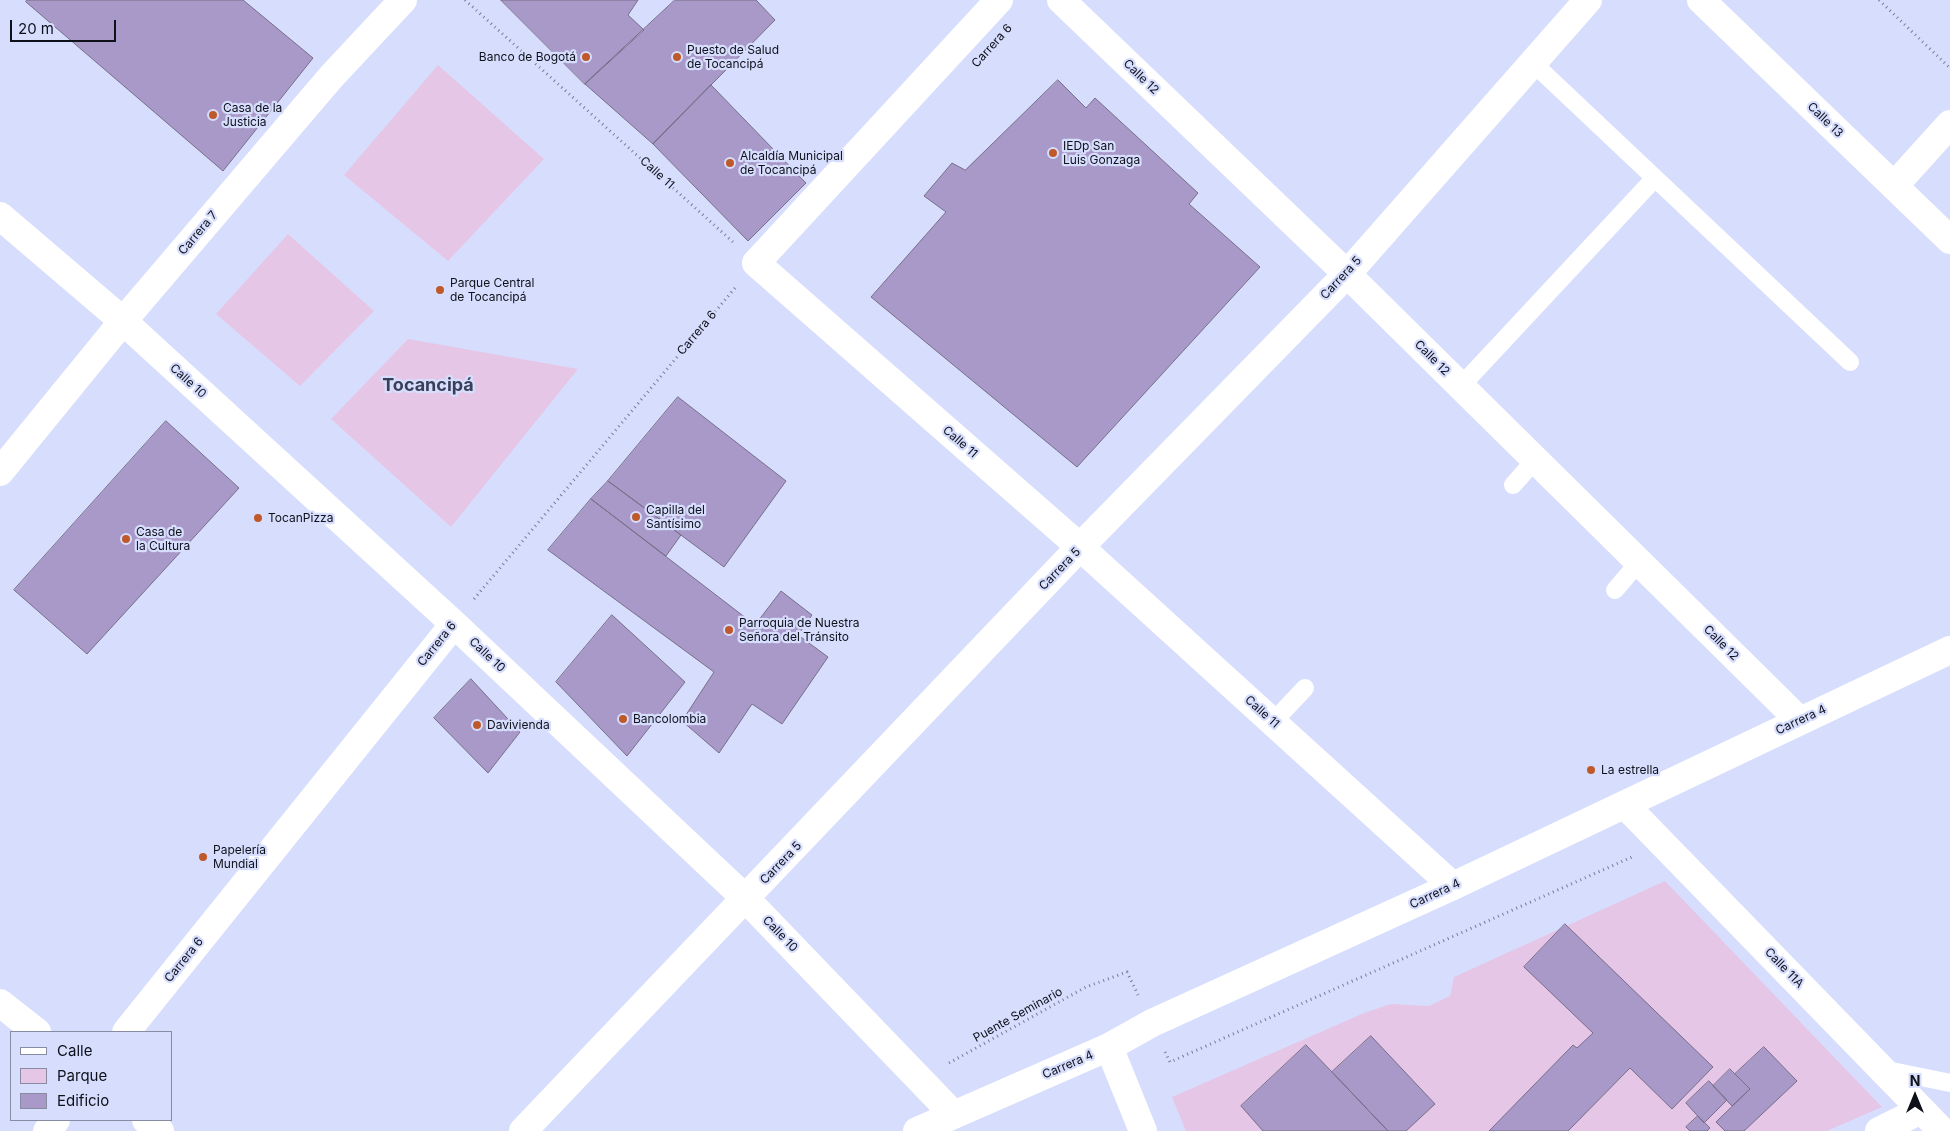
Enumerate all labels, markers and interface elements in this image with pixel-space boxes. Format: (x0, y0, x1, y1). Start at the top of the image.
scale bar (12, 10, 119, 42)
text: 20 m (18, 19, 54, 38)
street label: Carrera 6 (969, 21, 1015, 71)
place label: Puesto de Salud de Tocancipá (687, 43, 779, 71)
place label: Banco de Bogotá (479, 50, 576, 64)
marker: Banco de Bogotá (580, 51, 592, 63)
marker: Puesto de Salud de Tocancipá (671, 51, 683, 63)
street label: Calle 12 (1120, 57, 1162, 97)
street label: Calle 13 (1804, 100, 1846, 140)
place label: Casa de la Justicia (223, 101, 282, 129)
marker: Casa de la Justicia (207, 109, 219, 121)
place label: IEDp San Luis Gonzaga (1063, 139, 1140, 167)
marker: IEDp San Luis Gonzaga (1047, 147, 1059, 159)
place label: Alcaldía Municipal de Tocancipá (740, 149, 843, 177)
street label: Calle 11 (637, 154, 677, 192)
marker: Alcaldía Municipal de Tocancipá (724, 157, 736, 169)
street label: Carrera 7 (175, 208, 221, 258)
street label: Carrera 5 (1318, 254, 1364, 302)
place label: Parque Central de Tocancipá (450, 276, 534, 304)
marker: Parque Central de Tocancipá (434, 284, 446, 296)
street label: Carrera 6 (674, 308, 720, 358)
street label: Calle 12 (1411, 337, 1453, 379)
street label: Calle 10 (167, 361, 209, 401)
district label: Tocancipá (382, 375, 474, 397)
street label: Calle 11 (940, 423, 980, 461)
place label: Capilla del Santísimo (646, 503, 705, 531)
place label: TocanPizza (268, 511, 333, 525)
marker: Capilla del Santísimo (630, 511, 642, 523)
marker: TocanPizza (252, 512, 264, 524)
place label: Casa de la Cultura (136, 525, 190, 553)
marker: Casa de la Cultura (120, 533, 132, 545)
street label: Carrera 5 (1036, 545, 1084, 593)
place label: Parroquia de Nuestra Señora del Tránsito (739, 616, 859, 644)
street label: Carrera 6 (415, 619, 459, 669)
street label: Calle 12 (1700, 622, 1742, 664)
marker: Parroquia de Nuestra Señora del Tránsito (723, 624, 735, 636)
street label: Calle 10 (466, 635, 508, 675)
street label: Calle 11 (1242, 693, 1282, 731)
street label: Carrera 4 (1774, 702, 1828, 738)
place label: Bancolombia (633, 712, 706, 726)
marker: Bancolombia (617, 713, 629, 725)
place label: Davivienda (487, 718, 550, 732)
marker: Davivienda (471, 719, 483, 731)
place label: La estrella (1601, 763, 1659, 777)
marker: La estrella (1585, 764, 1597, 776)
street label: Carrera 5 (757, 839, 805, 887)
place label: Papelería Mundial (213, 843, 266, 871)
marker: Papelería Mundial (197, 851, 209, 863)
street label: Carrera 4 (1408, 876, 1462, 912)
street label: Calle 10 (759, 913, 801, 955)
street label: Carrera 6 (162, 935, 206, 985)
street label: Calle 11A (1762, 945, 1806, 991)
street label: Puente Seminario (971, 985, 1065, 1045)
legend (10, 1031, 172, 1121)
text: Calle (57, 1041, 92, 1060)
street label: Carrera 4 (1040, 1048, 1096, 1082)
text: Parque (57, 1066, 107, 1085)
north arrow (1890, 1071, 1940, 1121)
text: N (1910, 1072, 1920, 1089)
text: Edificio (57, 1091, 109, 1110)

